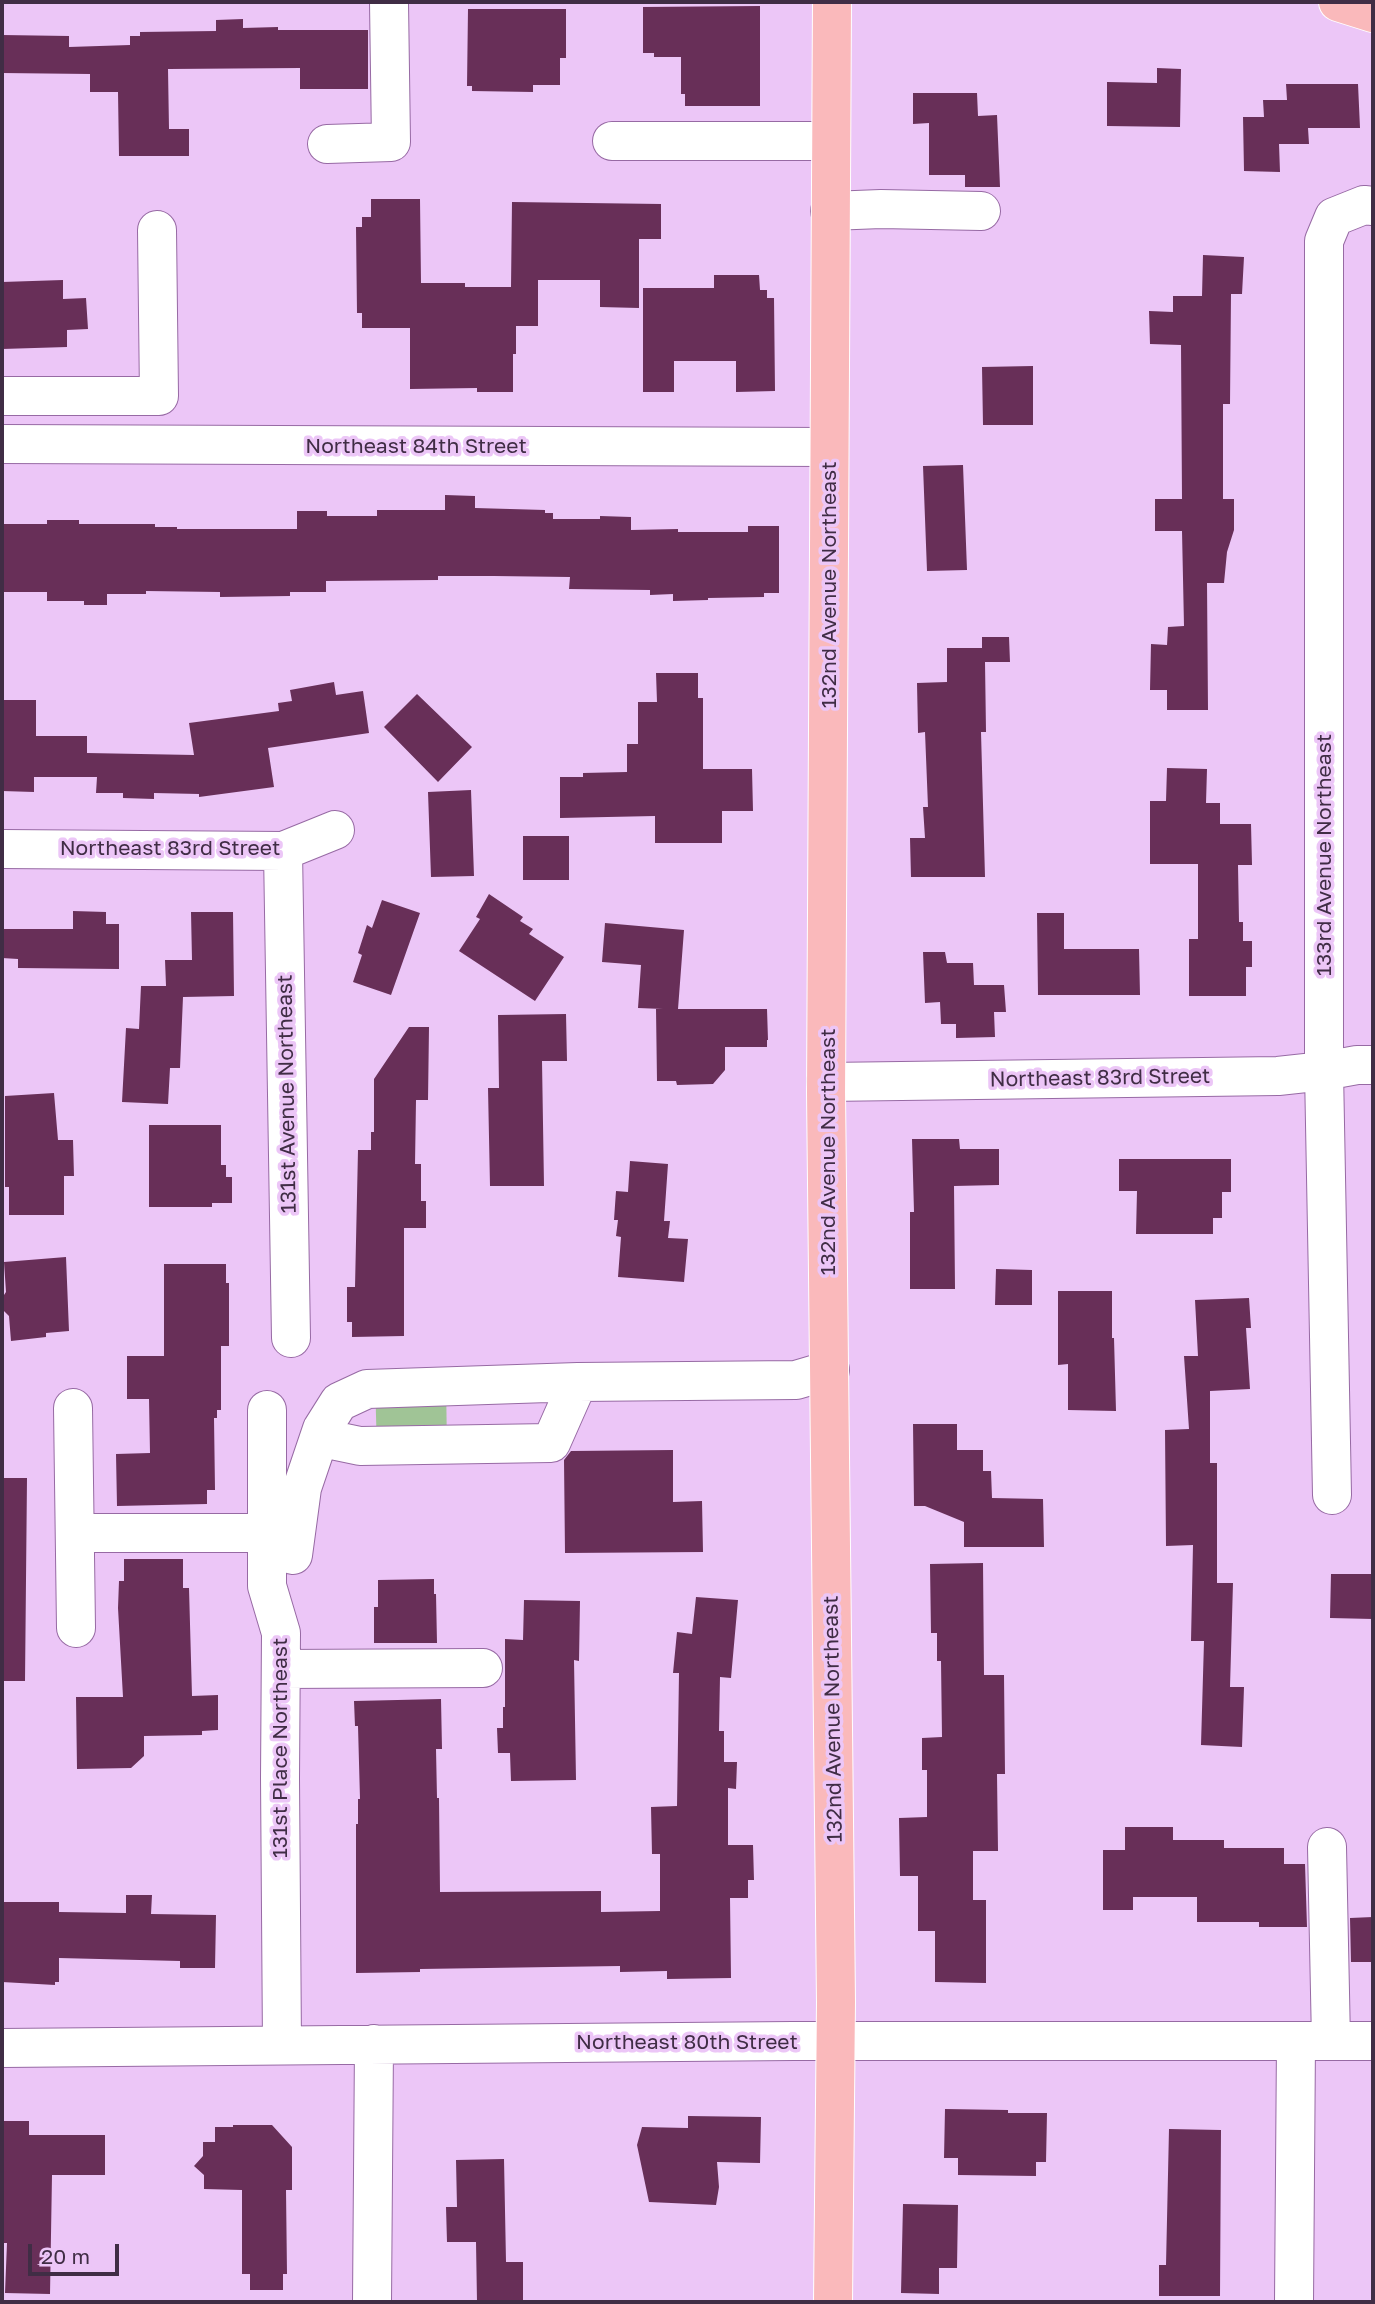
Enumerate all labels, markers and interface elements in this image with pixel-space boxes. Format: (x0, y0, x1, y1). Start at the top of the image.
street label: Northeast 84th Street (305, 433, 527, 459)
street label: 132nd Avenue Northeast (816, 461, 842, 709)
street label: 133rd Avenue Northeast (1311, 734, 1337, 976)
street label: Northeast 83rd Street (60, 835, 280, 861)
street label: 131st Avenue Northeast (272, 974, 302, 1214)
street label: 132nd Avenue Northeast (815, 1028, 841, 1276)
street label: Northeast 83rd Street (989, 1063, 1211, 1093)
street label: 132nd Avenue Northeast (818, 1595, 848, 1843)
street label: 131st Place Northeast (267, 1638, 293, 1858)
street label: Northeast 80th Street (576, 2029, 798, 2055)
scale bar (32, 2230, 122, 2274)
text: 20 m (41, 2243, 90, 2269)

